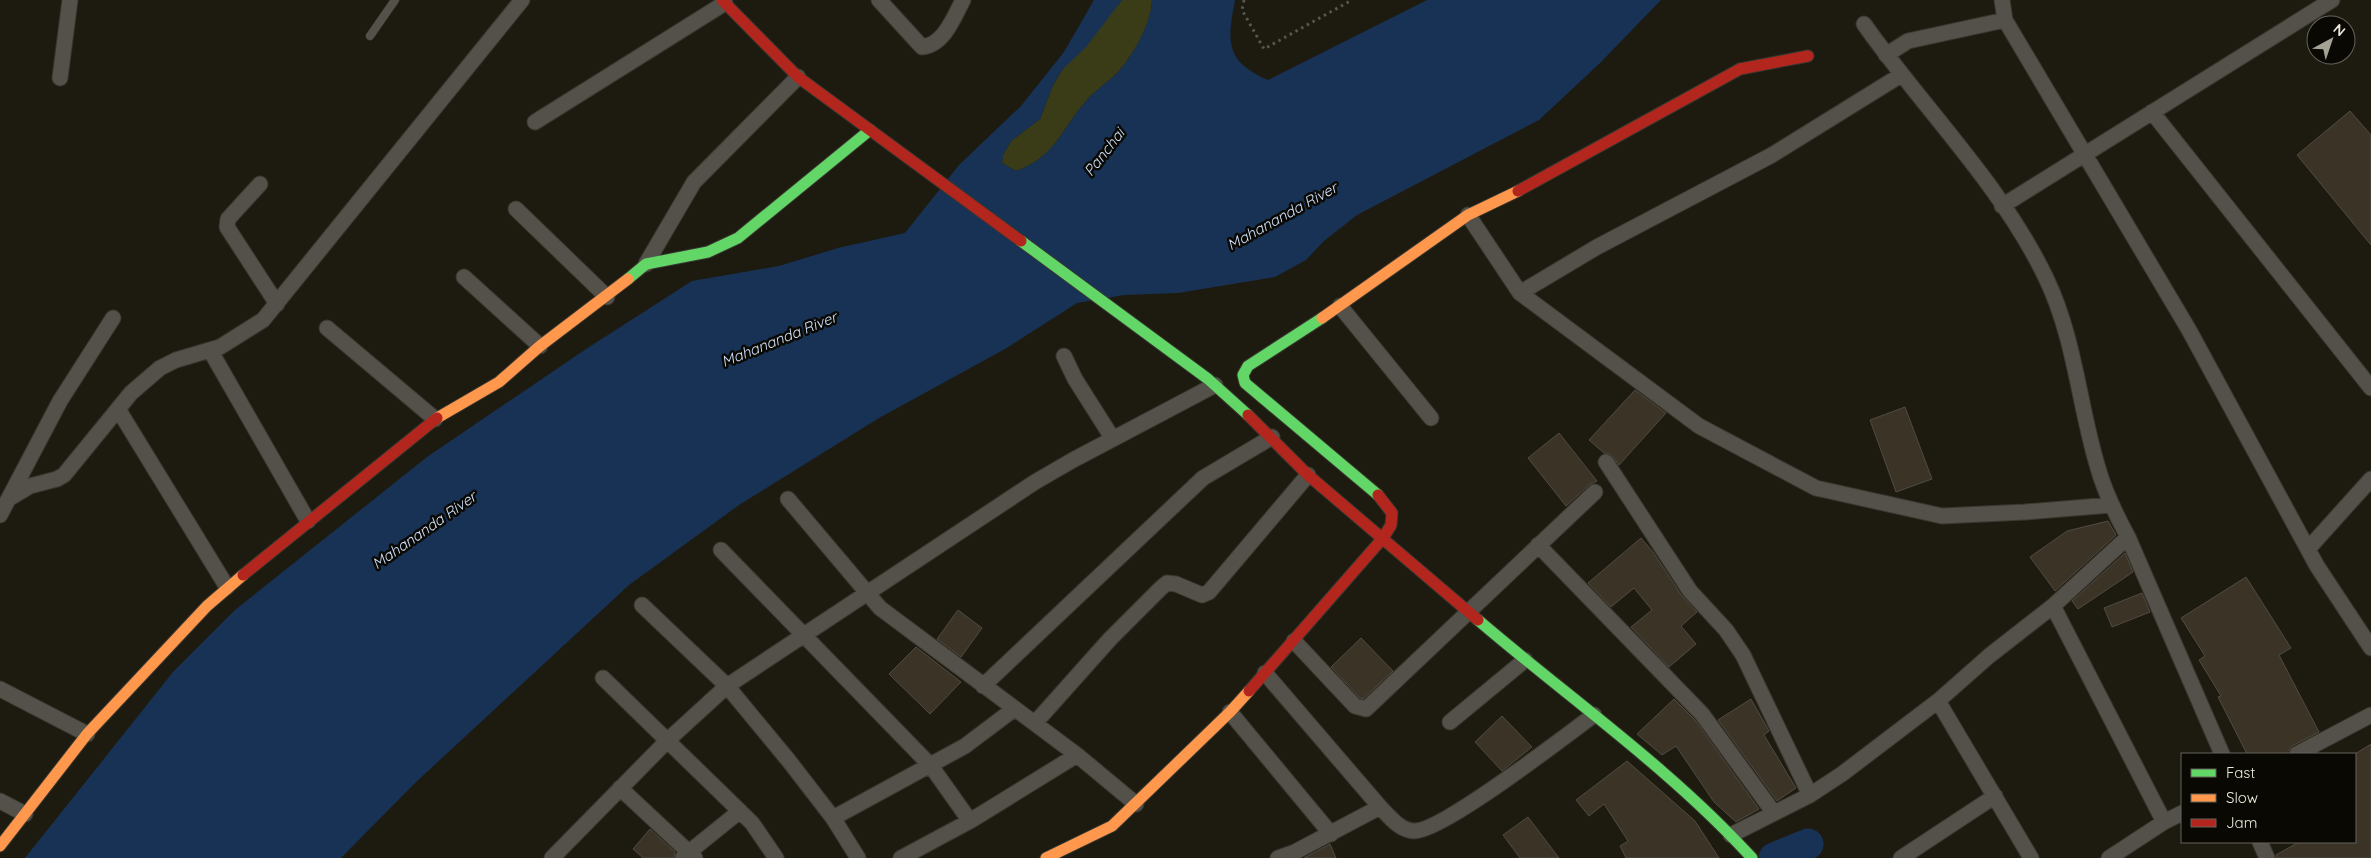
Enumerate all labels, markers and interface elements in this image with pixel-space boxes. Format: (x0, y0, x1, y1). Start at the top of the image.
north arrow (2306, 15, 2356, 65)
text: N (2330, 20, 2349, 40)
water label: Panchai (1080, 123, 1130, 180)
water label: Mahananda River (1224, 177, 1342, 254)
water label: Mahananda River (718, 306, 842, 371)
water label: Mahananda River (368, 486, 482, 573)
legend (2181, 753, 2356, 843)
text: Fast (2226, 763, 2255, 782)
text: Slow (2226, 788, 2258, 807)
text: Jam (2226, 813, 2257, 832)

